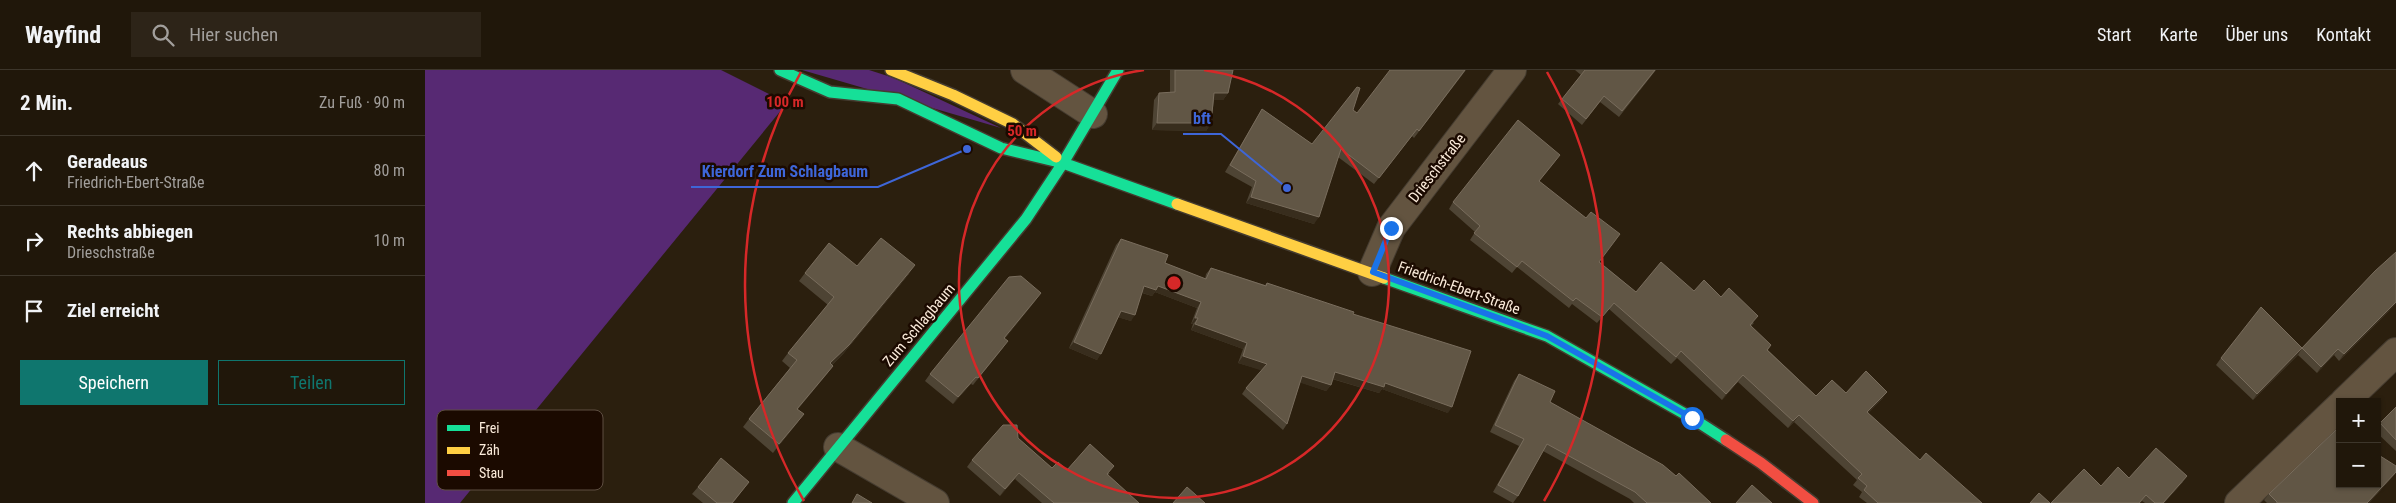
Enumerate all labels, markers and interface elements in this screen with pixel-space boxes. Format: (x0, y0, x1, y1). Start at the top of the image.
search box (131, 12, 481, 57)
text: Wayfind (25, 21, 101, 49)
icon: search (149, 21, 177, 49)
text: Hier suchen (189, 23, 278, 46)
text: Start (2097, 24, 2131, 45)
text: Karte (2159, 24, 2198, 45)
text: Über uns (2226, 24, 2288, 45)
text: Kontakt (2316, 24, 2371, 45)
text: 2 Min. (20, 91, 73, 115)
text: Zu Fuß · 90 m (319, 93, 405, 112)
text: 100 m (766, 93, 804, 111)
callout: bft (1183, 103, 1221, 134)
text: bft (1193, 109, 1211, 128)
text: 50 m (1007, 122, 1037, 140)
street label: Drieschstraße (1405, 130, 1469, 206)
text: Geradeaus (67, 150, 148, 173)
callout: Kierdorf Zum Schlagbaum (691, 156, 878, 187)
icon: ahead (20, 157, 48, 185)
text: 80 m (373, 161, 405, 180)
text: Kierdorf Zum Schlagbaum (702, 162, 868, 181)
text: Friedrich-Ebert-Straße (67, 173, 205, 192)
route end (1380, 217, 1403, 240)
text: Rechts abbiegen (67, 220, 193, 243)
icon: right (20, 227, 48, 255)
text: 10 m (373, 231, 405, 250)
text: Drieschstraße (67, 243, 155, 262)
street label: Friedrich-Ebert-Straße (1395, 257, 1523, 319)
centre of rings (1165, 274, 1183, 292)
street label: Zum Schlagbaum (879, 280, 959, 370)
icon: arrive (20, 297, 48, 325)
text: Ziel erreicht (67, 299, 159, 322)
button: Speichern (20, 360, 208, 405)
button: Teilen (218, 360, 405, 405)
map controls (2336, 398, 2381, 488)
button: + (2336, 398, 2381, 443)
route start (1681, 407, 1704, 430)
legend (437, 410, 603, 490)
text: Frei (479, 420, 499, 436)
text: Zäh (479, 442, 500, 458)
button: − (2336, 443, 2381, 488)
text: Stau (479, 465, 504, 481)

